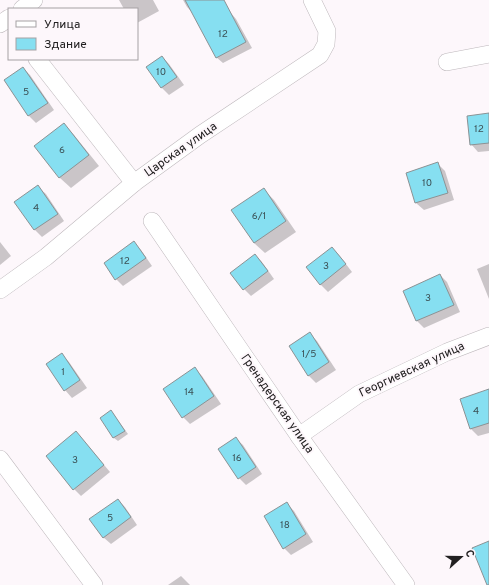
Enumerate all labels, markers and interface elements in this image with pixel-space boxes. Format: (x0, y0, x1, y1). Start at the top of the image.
legend (8, 8, 138, 60)
text: Улица (44, 17, 80, 33)
house number: 12 (218, 28, 228, 41)
text: Здание (44, 37, 87, 53)
house number: 10 (156, 66, 166, 79)
house number: 5 (23, 86, 29, 99)
street label: Царская улица (141, 119, 221, 181)
house number: 12 (474, 123, 484, 136)
house number: 6 (59, 144, 65, 157)
house number: 10 (422, 177, 432, 190)
house number: 4 (33, 202, 39, 215)
house number: 6/1 (252, 210, 266, 223)
house number: 12 (120, 255, 130, 268)
house number: 3 (323, 260, 329, 273)
house number: 3 (425, 292, 431, 305)
street label: Георгиевская улица (357, 339, 467, 401)
house number: 1/5 (302, 348, 316, 361)
street label: Гренадерская улица (237, 351, 317, 457)
house number: 1 (61, 366, 65, 379)
house number: 14 (184, 386, 194, 399)
house number: 4 (473, 405, 479, 418)
house number: 16 (232, 452, 242, 465)
house number: 3 (72, 454, 78, 467)
house number: 5 (107, 512, 113, 525)
house number: 18 (280, 519, 290, 532)
north arrow (441, 537, 481, 577)
text: С (462, 548, 477, 560)

